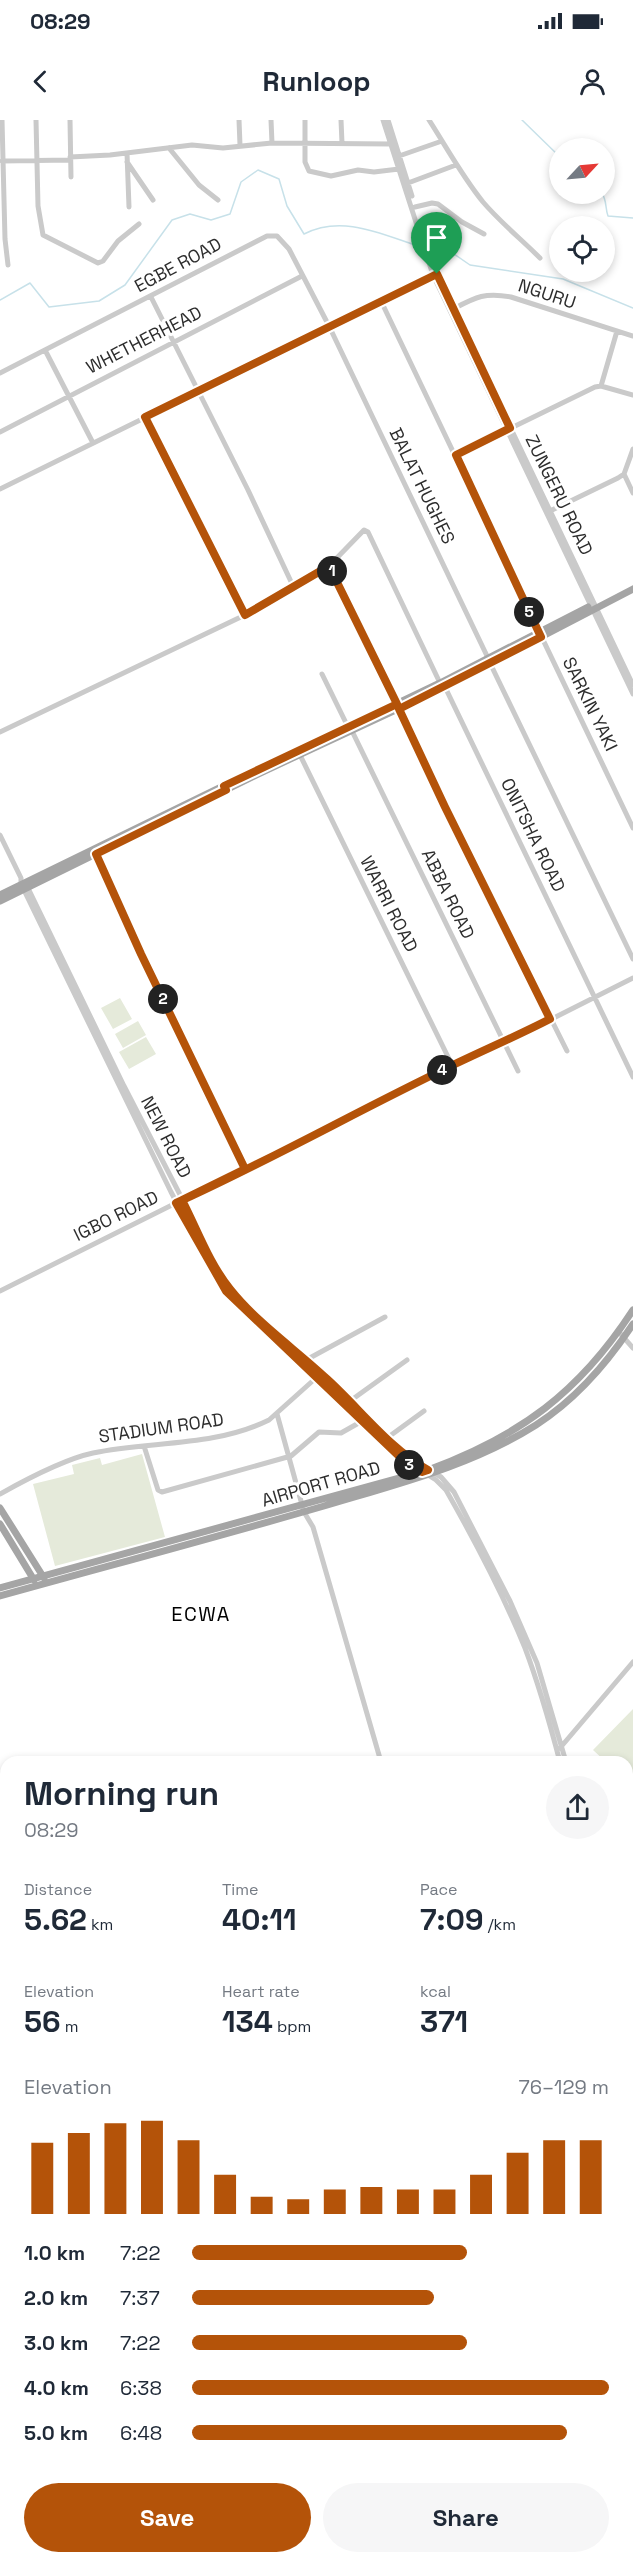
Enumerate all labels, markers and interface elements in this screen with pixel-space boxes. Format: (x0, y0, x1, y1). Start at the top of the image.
text: 08:29 (30, 7, 91, 35)
text: Runloop (263, 64, 370, 99)
icon: back (24, 65, 57, 98)
icon: person (576, 65, 609, 98)
north arrow (549, 138, 615, 204)
map controls (549, 138, 615, 282)
pin (411, 212, 462, 274)
button: locate (549, 216, 615, 282)
icon: arrive (420, 221, 453, 254)
street label: EGBE ROAD (130, 232, 225, 297)
street label: NGURU (515, 273, 579, 314)
street label: WHETHERHEAD (82, 301, 205, 379)
street label: BALAT HUGHES (384, 424, 460, 548)
street label: ZUNGERU ROAD (520, 431, 598, 559)
pin: 1 (317, 556, 347, 586)
text: 1 (328, 560, 336, 581)
pin: 5 (514, 597, 544, 627)
text: 5 (524, 601, 534, 622)
street label: SARKIN YAKI (558, 653, 623, 755)
street label: ONITSHA ROAD (496, 774, 571, 895)
street label: ABBA ROAD (417, 845, 480, 943)
street label: WARRI ROAD (355, 852, 423, 956)
pin: 2 (148, 984, 178, 1014)
text: 2 (158, 988, 168, 1009)
pin: 4 (427, 1055, 457, 1085)
text: 4 (437, 1059, 447, 1080)
street label: NEW ROAD (136, 1092, 197, 1182)
street label: IGBO ROAD (70, 1185, 162, 1246)
street label: STADIUM ROAD (97, 1407, 225, 1448)
pin: 3 (394, 1450, 424, 1480)
text: 3 (404, 1454, 414, 1475)
street label: AIRPORT ROAD (259, 1456, 383, 1511)
district label: ECWA (171, 1601, 231, 1627)
text: Morning run (24, 1773, 219, 1815)
button: share (546, 1776, 609, 1839)
text: 08:29 (24, 1817, 79, 1843)
text: Distance (24, 1879, 92, 1900)
text: Time (222, 1879, 258, 1900)
text: Pace (420, 1879, 457, 1900)
text: 5.62 (24, 1900, 87, 1939)
text: 40:11 (222, 1900, 297, 1939)
text: 7:09 (420, 1900, 484, 1939)
text: km (87, 1914, 113, 1935)
text: /km (484, 1914, 516, 1935)
text: Elevation (24, 1981, 94, 2002)
text: Heart rate (222, 1981, 300, 2002)
text: kcal (420, 1981, 451, 2002)
text: 56 (24, 2002, 61, 2041)
text: 134 (222, 2002, 273, 2041)
text: 371 (420, 2002, 468, 2041)
text: m (61, 2016, 78, 2037)
text: bpm (273, 2016, 311, 2037)
text: Elevation (24, 2074, 112, 2100)
text: 76–129 m (519, 2074, 609, 2100)
text: 1.0 km (24, 2240, 85, 2266)
text: 7:22 (120, 2240, 160, 2266)
text: 2.0 km (24, 2285, 88, 2311)
text: 7:37 (120, 2285, 160, 2311)
text: 3.0 km (24, 2330, 88, 2356)
text: 7:22 (120, 2330, 160, 2356)
text: 4.0 km (24, 2375, 89, 2401)
text: 6:38 (120, 2375, 162, 2401)
text: 5.0 km (24, 2420, 88, 2446)
text: 6:48 (120, 2420, 162, 2446)
button: Save (24, 2483, 311, 2552)
button: Share (323, 2483, 609, 2552)

